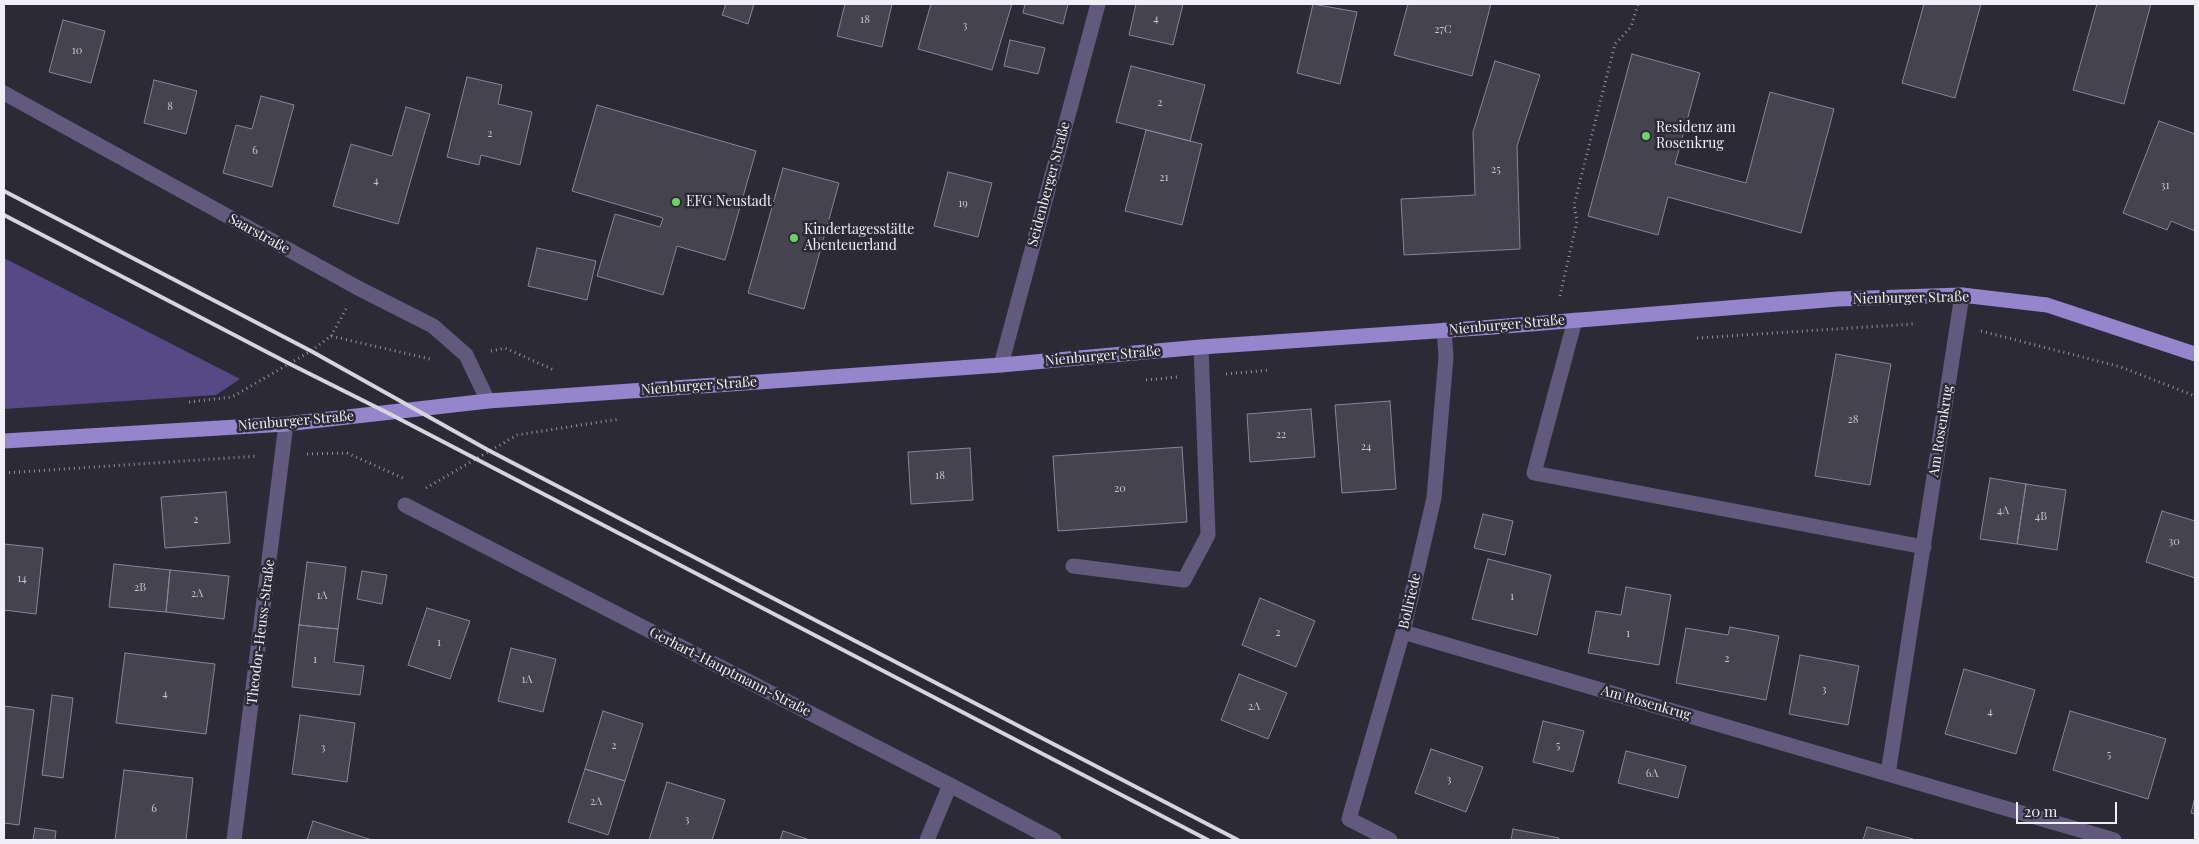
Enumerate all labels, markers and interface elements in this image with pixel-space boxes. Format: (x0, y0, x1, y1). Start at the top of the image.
house number: 4 (1153, 12, 1159, 26)
house number: 18 (860, 13, 870, 27)
house number: 3 (963, 19, 967, 33)
house number: 27C (1434, 23, 1452, 37)
house number: 10 (72, 44, 82, 58)
house number: 2 (1157, 96, 1163, 110)
house number: 8 (167, 100, 173, 114)
street label: Seidenberger Straße (1024, 120, 1074, 248)
place label: Residenz am Rosenkrug (1656, 120, 1736, 152)
house number: 2 (487, 127, 493, 141)
marker: Residenz am Rosenkrug (1640, 130, 1652, 142)
house number: 6 (252, 144, 258, 158)
house number: 25 (1491, 163, 1501, 177)
house number: 21 (1159, 171, 1169, 185)
house number: 4 (373, 174, 379, 188)
house number: 31 (2160, 179, 2170, 193)
place label: EFG Neustadt (686, 194, 772, 210)
marker: EFG Neustadt (670, 196, 682, 208)
house number: 19 (958, 197, 968, 211)
street label: Saarstraße (225, 210, 293, 258)
place label: Kindertagesstätte Abenteuerland (804, 222, 914, 254)
marker: Kindertagesstätte Abenteuerland (788, 232, 800, 244)
street label: Nienburger Straße (1853, 289, 1969, 307)
street label: Nienburger Straße (1448, 312, 1566, 338)
street label: Nienburger Straße (1044, 343, 1162, 369)
street label: Nienburger Straße (640, 374, 758, 398)
street label: Am Rosenkrug (1925, 384, 1957, 478)
street label: Nienburger Straße (237, 408, 355, 434)
house number: 28 (1848, 413, 1858, 427)
house number: 22 (1276, 428, 1286, 442)
house number: 24 (1361, 440, 1371, 454)
house number: 18 (935, 469, 945, 483)
house number: 20 (1114, 482, 1126, 496)
house number: 4A (1997, 504, 2009, 518)
house number: 4B (2035, 510, 2047, 524)
house number: 2 (193, 513, 199, 527)
house number: 30 (2168, 535, 2180, 549)
street label: Theodor-Heuss-Straße (244, 558, 278, 706)
street label: Bollriede (1395, 571, 1425, 631)
house number: 14 (17, 572, 27, 586)
house number: 2B (134, 581, 146, 595)
house number: 2A (191, 587, 203, 601)
house number: 1A (317, 589, 327, 603)
house number: 1 (1510, 590, 1514, 604)
street label: Gerhart-Hauptmann-Straße (646, 624, 814, 720)
house number: 2 (1275, 626, 1281, 640)
house number: 1 (1626, 627, 1630, 641)
house number: 1 (437, 636, 441, 650)
house number: 2 (1724, 652, 1730, 666)
house number: 1 (313, 653, 317, 667)
house number: 1A (522, 673, 532, 687)
street label: Am Rosenkrug (1599, 682, 1693, 724)
house number: 3 (1822, 683, 1826, 697)
house number: 4 (162, 687, 168, 701)
house number: 2A (1248, 700, 1260, 714)
house number: 4 (1987, 705, 1993, 719)
house number: 2 (611, 739, 617, 753)
house number: 5 (1556, 739, 1560, 753)
house number: 3 (321, 741, 325, 755)
house number: 5 (2107, 748, 2111, 762)
house number: 6A (1646, 767, 1658, 781)
house number: 3 (1447, 773, 1451, 787)
scale bar (2019, 792, 2120, 824)
house number: 2A (590, 795, 602, 809)
text: 20 m (2024, 801, 2057, 821)
house number: 6 (151, 802, 157, 816)
house number: 3 (685, 813, 689, 827)

